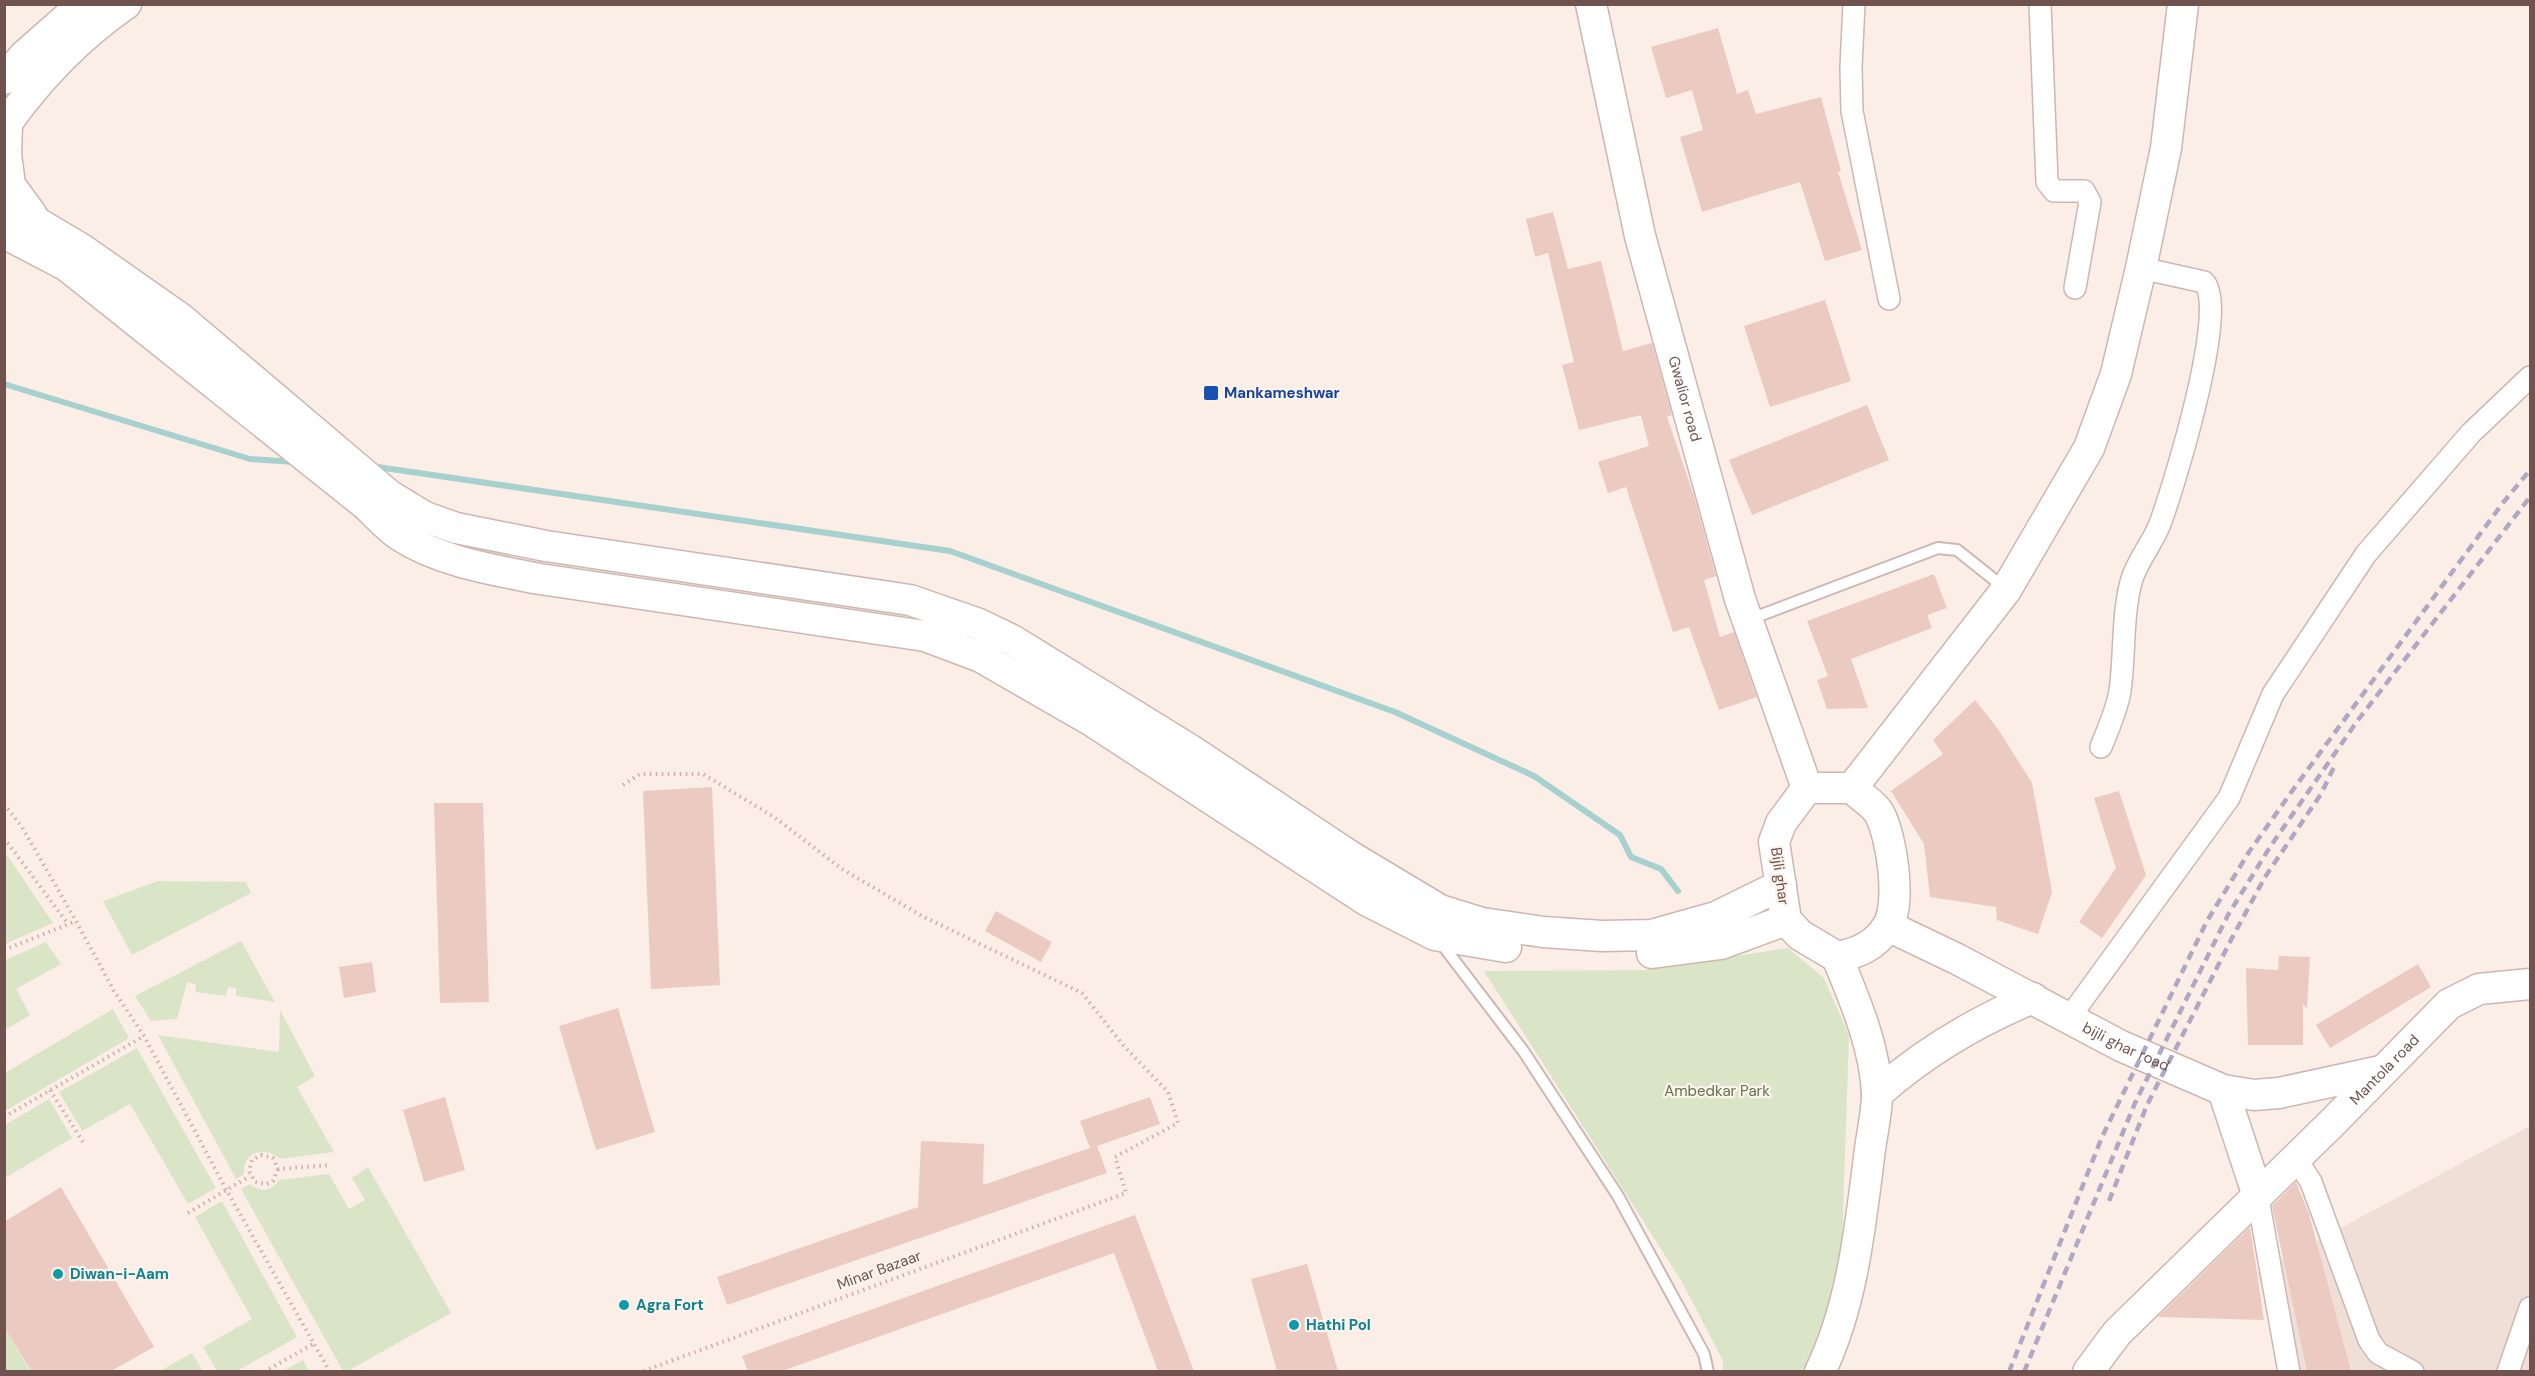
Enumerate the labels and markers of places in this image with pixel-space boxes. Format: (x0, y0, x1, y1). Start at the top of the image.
place label: Mankameshwar (1224, 383, 1340, 403)
marker: Mankameshwar (1202, 384, 1220, 402)
place label: Diwan-i-Aam (70, 1264, 169, 1284)
marker: Diwan-i-Aam (51, 1267, 65, 1281)
place label: Agra Fort (636, 1295, 704, 1315)
marker: Agra Fort (617, 1298, 631, 1312)
place label: Hathi Pol (1306, 1315, 1371, 1335)
marker: Hathi Pol (1287, 1318, 1301, 1332)

